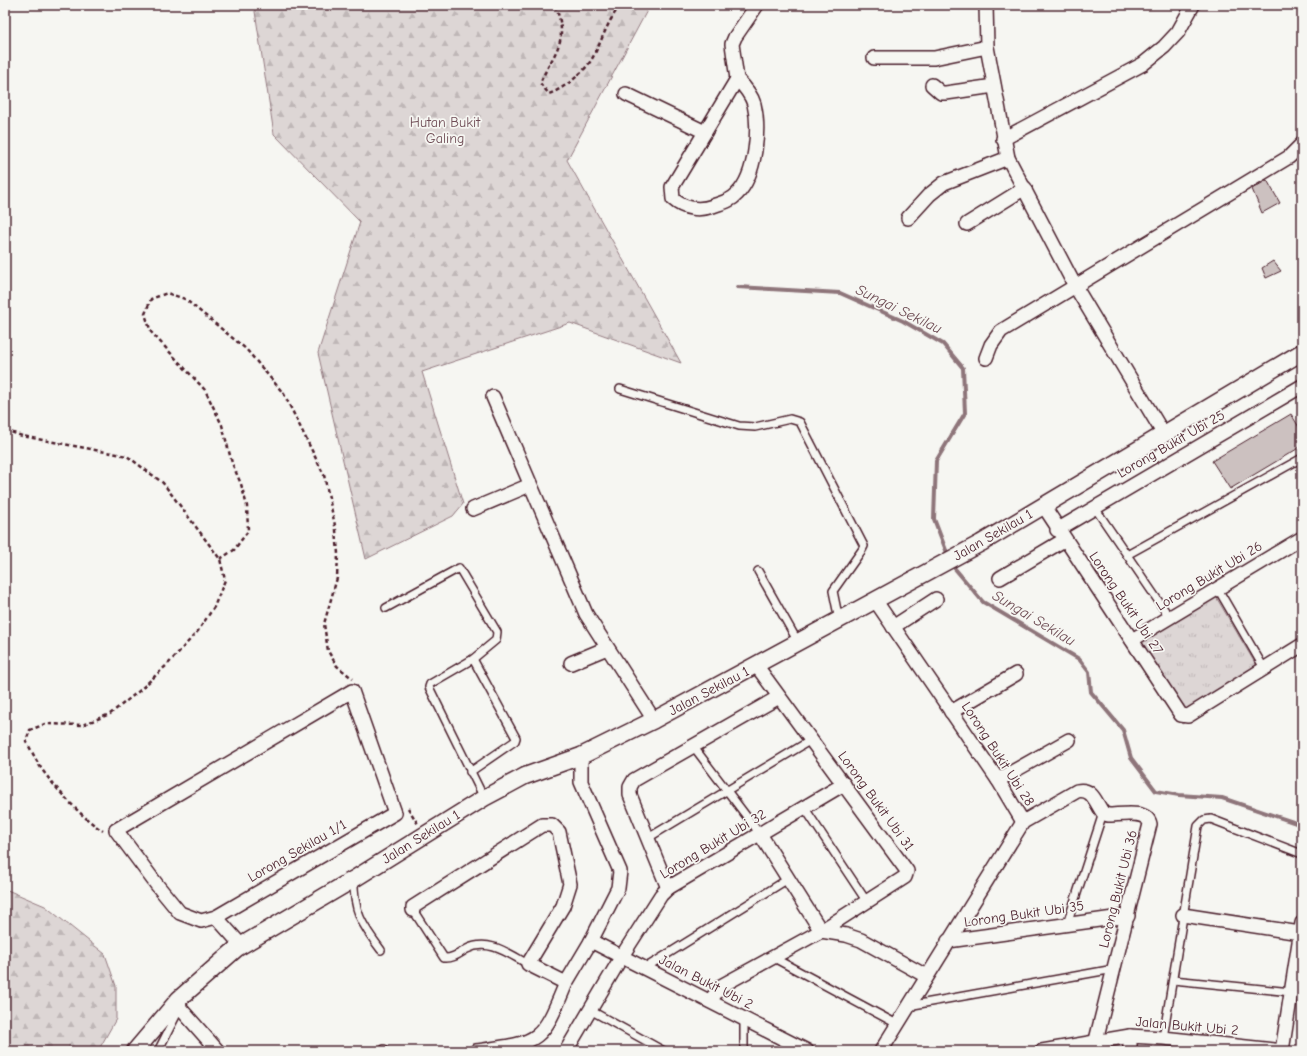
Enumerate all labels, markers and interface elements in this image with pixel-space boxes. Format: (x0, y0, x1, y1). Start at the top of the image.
park label: Hutan Bukit Galing (410, 114, 481, 147)
water label: Sungai Sekilau (853, 280, 945, 338)
street label: Lorong Bukit Ubi 25 (1114, 406, 1228, 482)
street label: Jalan Sekilau 1 (950, 505, 1036, 565)
street label: Lorong Bukit Ubi 26 (1153, 538, 1265, 614)
street label: Lorong Bukit Ubi 27 (1085, 548, 1167, 658)
water label: Sungai Sekilau (989, 586, 1079, 650)
street label: Jalan Sekilau 1 (666, 663, 752, 719)
street label: Lorong Bukit Ubi 28 (958, 699, 1038, 809)
street label: Lorong Bukit Ubi 31 (834, 748, 918, 854)
street label: Jalan Sekilau 1 (379, 806, 463, 868)
street label: Lorong Bukit Ubi 32 (657, 806, 769, 882)
street label: Lorong Sekilau 1/1 (245, 816, 349, 886)
street label: Lorong Bukit Ubi 36 (1095, 828, 1141, 950)
street label: Lorong Bukit Ubi 35 (963, 897, 1085, 931)
street label: Jalan Bukit Ubi 2 (656, 951, 756, 1013)
street label: Jalan Bukit Ubi 2 (1135, 1013, 1239, 1039)

